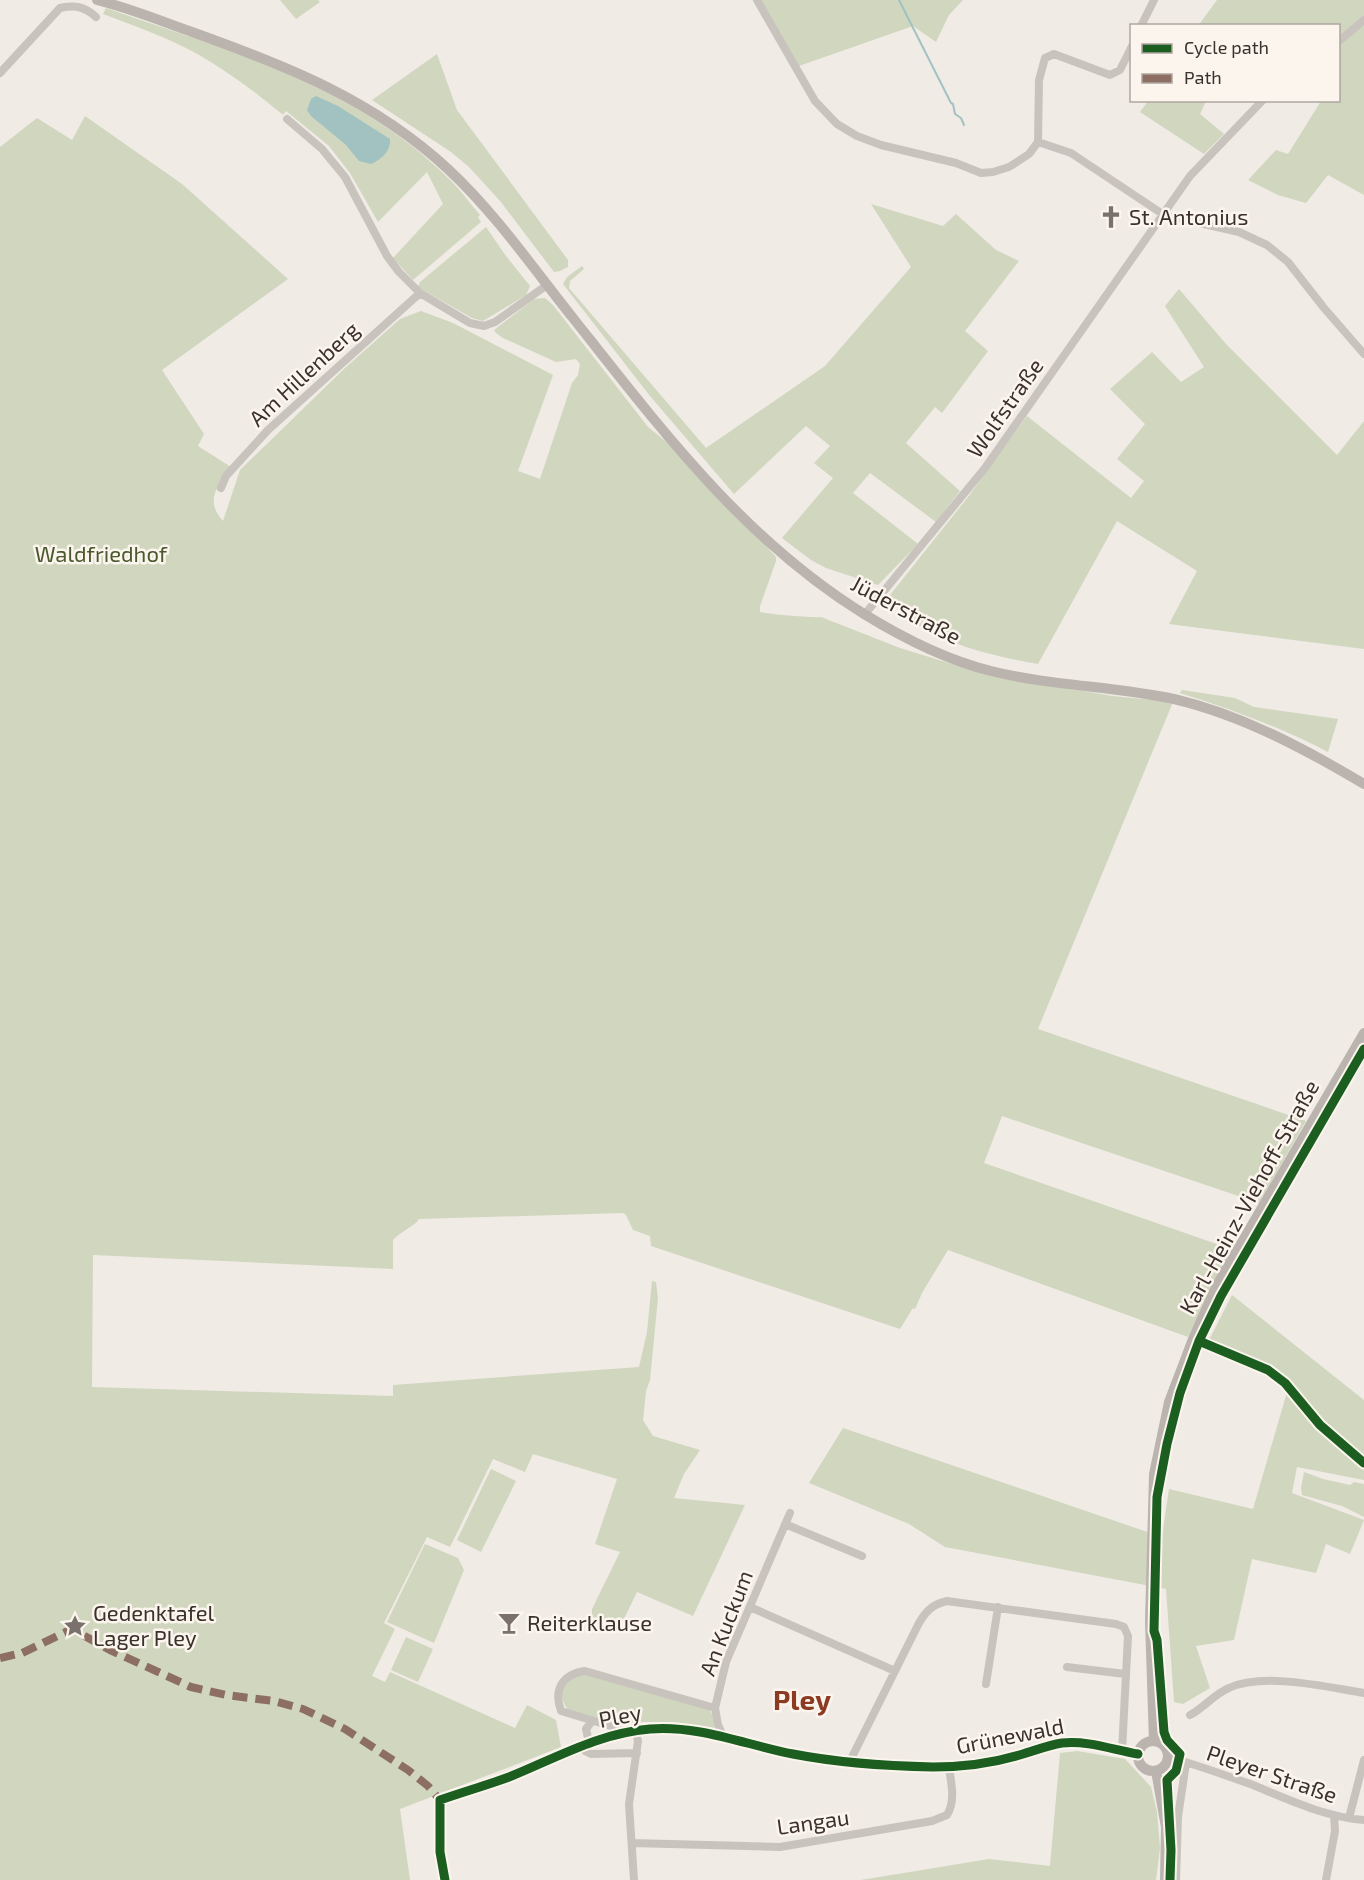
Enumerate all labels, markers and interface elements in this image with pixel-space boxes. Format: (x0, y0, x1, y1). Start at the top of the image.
legend (1130, 24, 1340, 102)
text: Cycle path (1184, 36, 1269, 58)
text: Path (1184, 66, 1222, 88)
place label: St. Antonius (1129, 203, 1248, 229)
church icon: St. Antonius (1098, 204, 1124, 230)
street label: Am Hillenberg (243, 316, 364, 431)
street label: Wolfstraße (961, 353, 1048, 462)
park label: Waldfriedhof (35, 540, 168, 566)
street label: Jüderstraße (847, 569, 966, 649)
street label: Karl-Heinz-Viehoff-Straße (1173, 1075, 1323, 1318)
street label: An Kuckum (693, 1566, 757, 1679)
place label: Gedenktafel Lager Pley (93, 1599, 214, 1650)
place label: Reiterklause (527, 1609, 652, 1635)
bar icon: Reiterklause (496, 1610, 522, 1636)
place icon: Gedenktafel Lager Pley (62, 1613, 88, 1639)
district label: Pley (773, 1682, 831, 1716)
street label: Pley (596, 1698, 644, 1732)
street label: Grünewald (954, 1712, 1066, 1758)
street label: Pleyer Straße (1204, 1739, 1341, 1807)
street label: Langau (775, 1803, 851, 1839)

